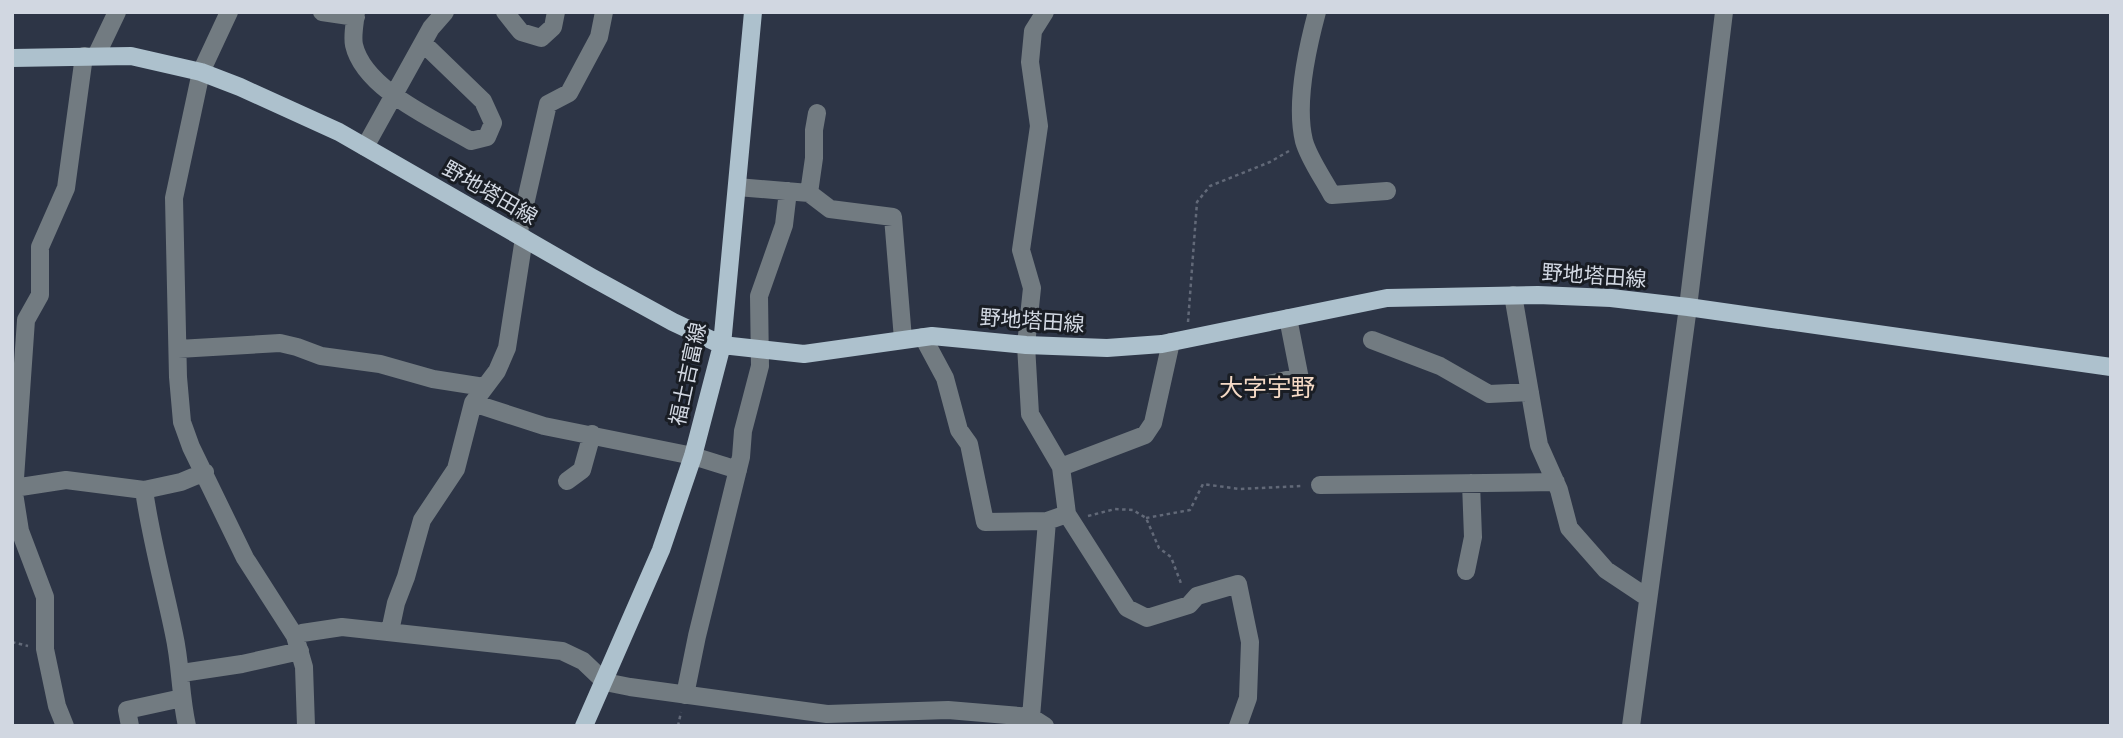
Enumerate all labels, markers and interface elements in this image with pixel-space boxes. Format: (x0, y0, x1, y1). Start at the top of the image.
street label: 野地塔田線 (439, 156, 541, 230)
street label: 野地塔田線 (1541, 260, 1647, 292)
street label: 野地塔田線 (979, 305, 1085, 337)
street label: 福土吉富線 (665, 320, 711, 428)
district label: 大字宇野 (1219, 374, 1315, 402)

